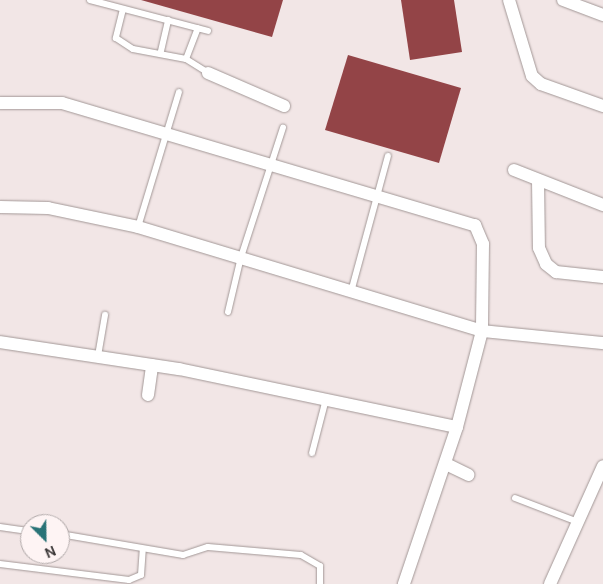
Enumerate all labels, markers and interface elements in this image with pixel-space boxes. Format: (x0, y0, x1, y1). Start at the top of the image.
north arrow (20, 514, 70, 564)
text: N (42, 542, 59, 562)

